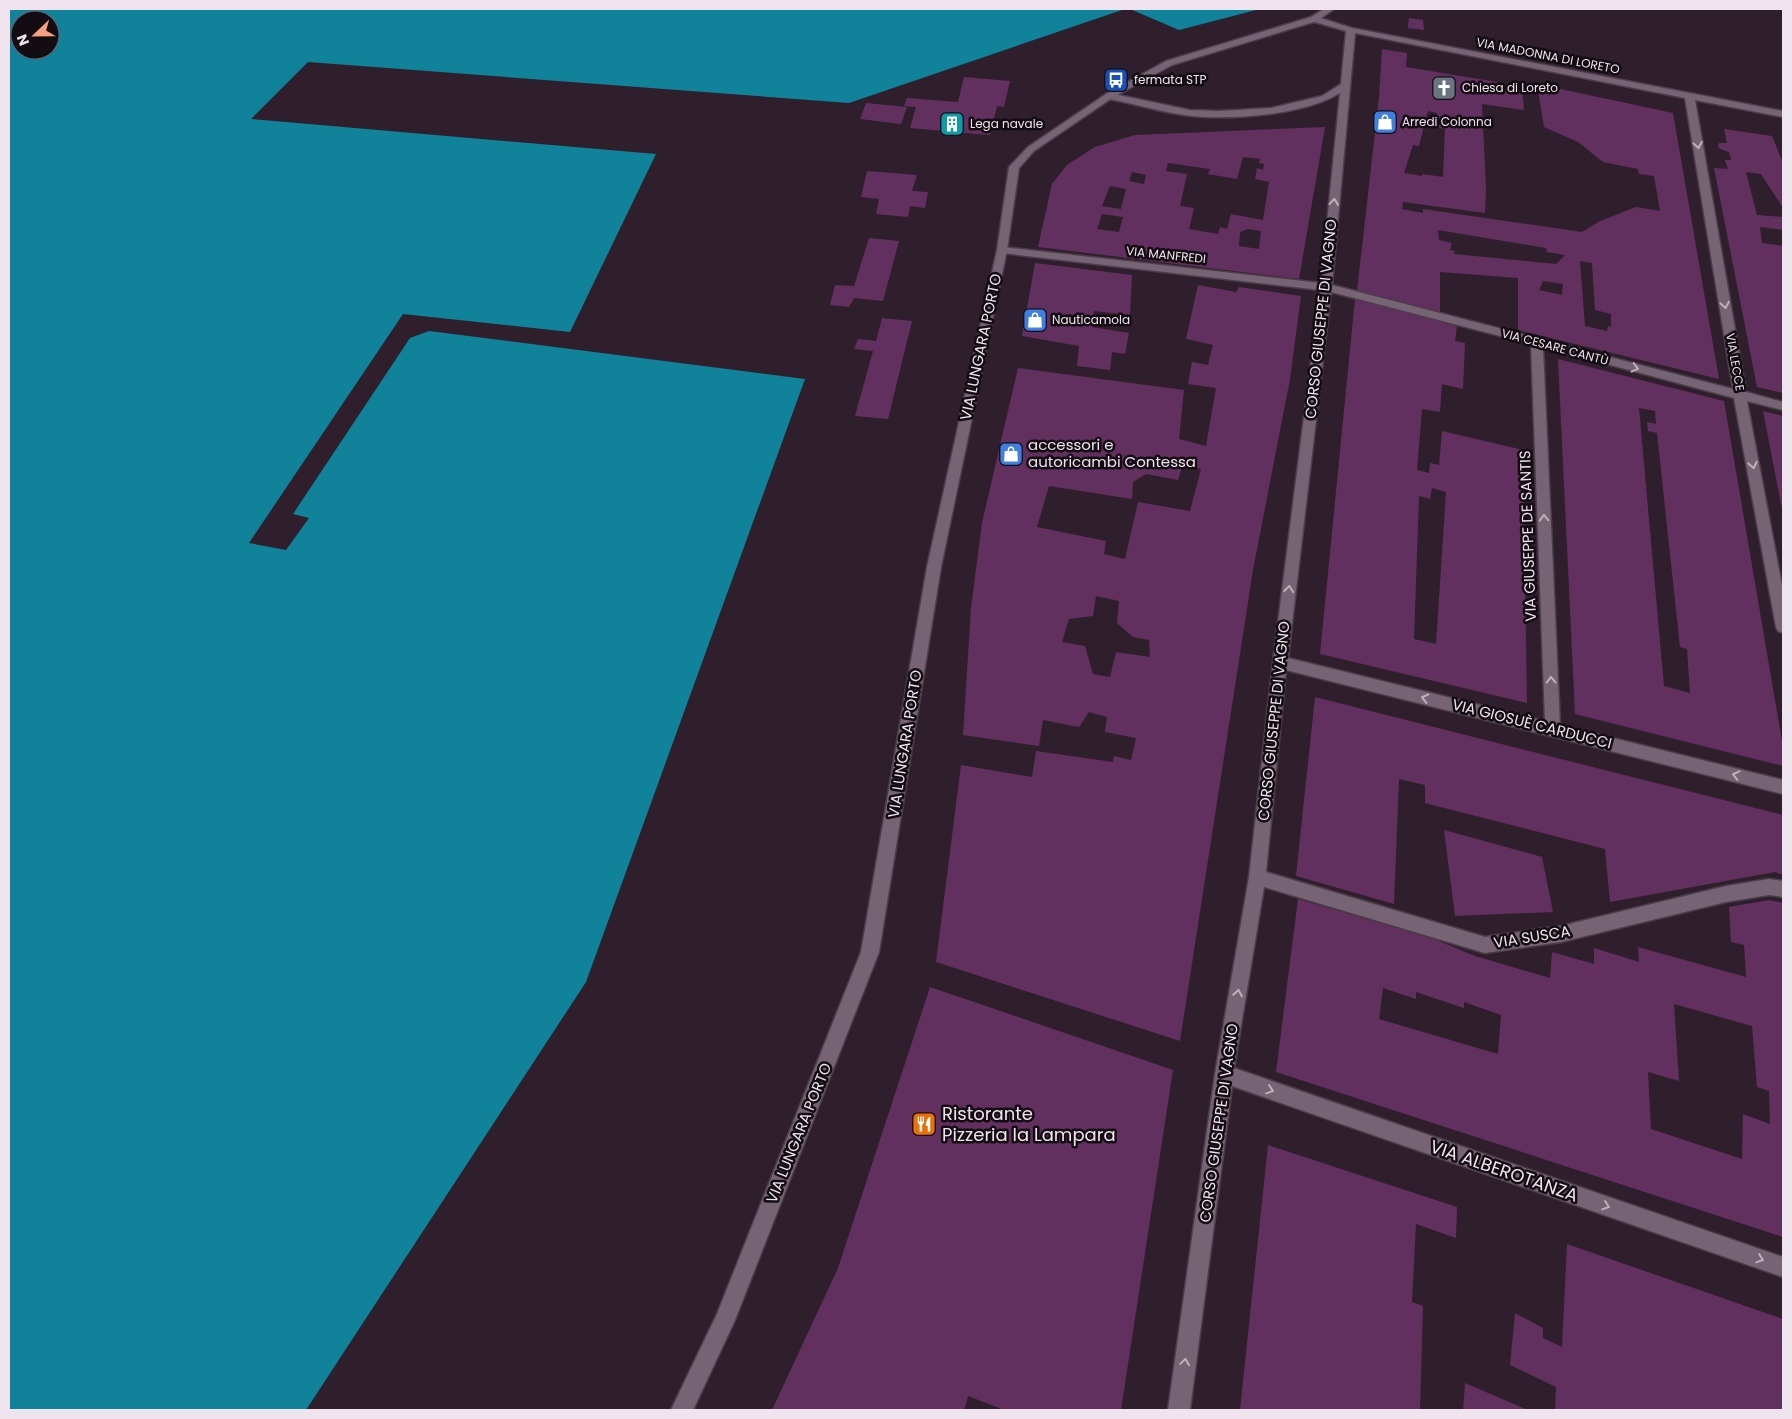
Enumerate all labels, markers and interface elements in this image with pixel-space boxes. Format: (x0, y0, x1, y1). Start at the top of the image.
north arrow (10, 10, 60, 60)
text: N (12, 31, 34, 48)
street label: VIA MADONNA DI LORETO (1475, 33, 1621, 78)
bus stop icon: fermata STP (1103, 67, 1129, 93)
place label: fermata STP (1134, 71, 1207, 88)
church icon: Chiesa di Loreto (1431, 75, 1457, 101)
place label: Chiesa di Loreto (1462, 79, 1558, 96)
shop icon: Arredi Colonna (1372, 109, 1398, 135)
building icon: Lega navale (939, 111, 965, 137)
place label: Arredi Colonna (1402, 113, 1492, 130)
place label: Lega navale (970, 115, 1043, 132)
one-way arrow (1692, 141, 1702, 149)
one-way arrow (1328, 197, 1339, 205)
street label: CORSO GIUSEPPE DI VAGNO (1300, 218, 1341, 420)
street label: VIA MANFREDI (1125, 242, 1207, 267)
street label: VIA LUNGARA PORTO (955, 271, 1006, 422)
one-way arrow (1719, 301, 1729, 310)
shop icon: Nauticamola (1022, 307, 1048, 333)
place label: Nauticamola (1052, 311, 1130, 328)
street label: VIA CESARE CANTÙ (1500, 324, 1610, 369)
street label: VIA LECCE (1722, 332, 1749, 392)
one-way arrow (1630, 362, 1638, 372)
place label: accessori e autoricambi Contessa (1028, 434, 1196, 472)
shop icon: accessori e autoricambi Contessa (998, 441, 1024, 467)
street label: VIA GIUSEPPE DE SANTIS (1514, 450, 1541, 622)
one-way arrow (1748, 461, 1758, 470)
one-way arrow (1539, 514, 1549, 522)
one-way arrow (1283, 585, 1294, 593)
street label: CORSO GIUSEPPE DI VAGNO (1253, 620, 1294, 822)
street label: VIA LUNGARA PORTO (882, 668, 927, 819)
one-way arrow (1545, 676, 1556, 684)
one-way arrow (1421, 693, 1430, 704)
street label: VIA GIOSUÈ CARDUCCI (1450, 693, 1614, 754)
one-way arrow (1731, 770, 1740, 781)
street label: VIA SUSCA (1492, 920, 1572, 953)
one-way arrow (1232, 989, 1242, 998)
street label: CORSO GIUSEPPE DI VAGNO (1194, 1022, 1243, 1224)
street label: VIA LUNGARA PORTO (761, 1059, 836, 1206)
one-way arrow (1266, 1084, 1274, 1094)
place label: Ristorante Pizzeria la Lampara (942, 1101, 1116, 1147)
restaurant icon: Ristorante Pizzeria la Lampara (911, 1111, 937, 1137)
street label: VIA ALBEROTANZA (1427, 1133, 1582, 1208)
one-way arrow (1601, 1200, 1610, 1210)
one-way arrow (1755, 1253, 1763, 1263)
one-way arrow (1179, 1358, 1190, 1366)

